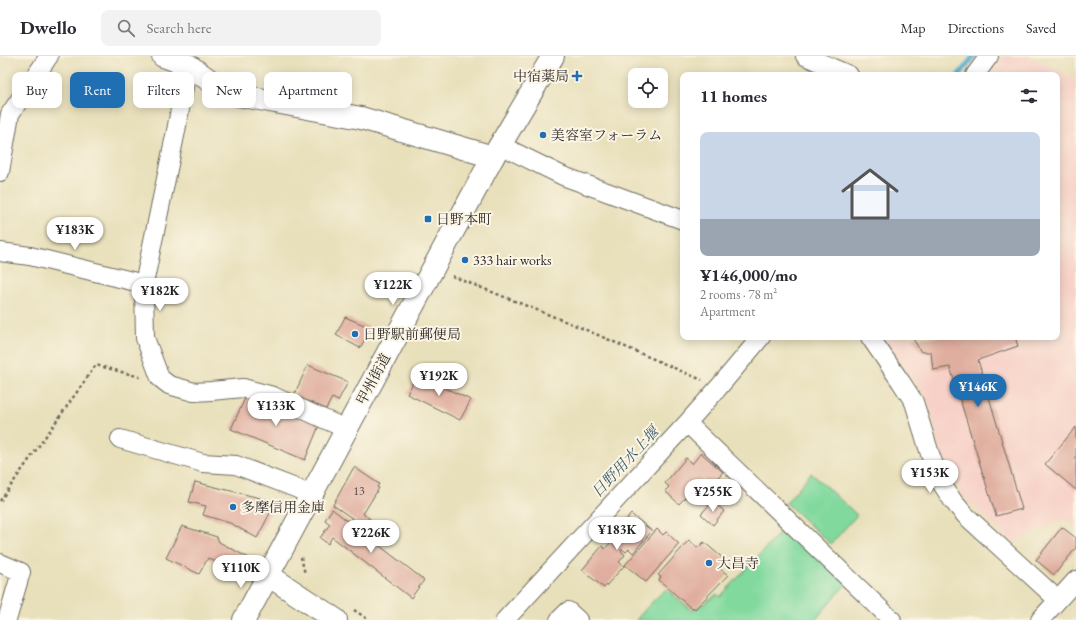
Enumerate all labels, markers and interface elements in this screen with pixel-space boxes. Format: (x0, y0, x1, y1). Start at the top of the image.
search box (101, 10, 381, 46)
text: Dwello (20, 15, 77, 40)
icon: search (115, 17, 137, 39)
text: Search here (147, 18, 212, 37)
text: Map (900, 19, 926, 37)
text: Directions (948, 19, 1004, 37)
text: Saved (1026, 19, 1056, 37)
place label: 中宿薬局 (513, 67, 569, 85)
map controls (628, 68, 668, 108)
button: locate (628, 68, 668, 108)
marker: 中宿薬局 (572, 71, 582, 81)
chip: Buy (12, 72, 62, 108)
chip: Rent (70, 72, 125, 108)
chip: Filters (133, 72, 194, 108)
chip: New (202, 72, 256, 108)
chip: Apartment (264, 72, 352, 108)
text: 11 homes (700, 85, 767, 107)
icon: filters (1018, 85, 1040, 107)
place label: 美容室フォーラム (551, 126, 662, 144)
marker: 美容室フォーラム (538, 130, 548, 140)
icon: home (834, 158, 906, 230)
place label: 日野本町 (436, 210, 492, 228)
marker: 日野本町 (423, 214, 433, 224)
pin: ¥183K (47, 217, 103, 251)
text: ¥183K (55, 221, 95, 238)
place label: 333 hair works (473, 251, 552, 269)
marker: 333 hair works (460, 255, 470, 265)
text: ¥146,000/mo (700, 264, 797, 286)
pin: ¥122K (365, 272, 421, 306)
text: ¥122K (373, 276, 413, 293)
pin: ¥182K (132, 278, 188, 312)
text: ¥182K (140, 282, 180, 299)
text: 2 rooms · 78 m² (700, 286, 777, 303)
text: Apartment (700, 303, 755, 320)
place label: 日野駅前郵便局 (363, 325, 461, 343)
marker: 日野駅前郵便局 (350, 329, 360, 339)
street label: 甲州街道 (352, 350, 394, 408)
pin: ¥192K (411, 363, 467, 397)
text: ¥192K (419, 367, 459, 384)
pin: ¥146K (950, 374, 1006, 408)
text: ¥146K (958, 378, 998, 395)
pin: ¥133K (248, 393, 304, 427)
text: ¥133K (256, 397, 296, 414)
water label: 日野用水上堰 (587, 420, 664, 501)
pin: ¥153K (902, 460, 958, 494)
text: ¥153K (910, 464, 950, 481)
pin: ¥255K (685, 479, 741, 513)
house number: 13 (353, 483, 365, 499)
text: ¥255K (693, 483, 733, 500)
place label: 多摩信用金庫 (241, 498, 325, 516)
marker: 多摩信用金庫 (228, 502, 238, 512)
pin: ¥183K (589, 517, 645, 551)
pin: ¥226K (343, 520, 399, 554)
text: ¥183K (597, 521, 637, 538)
text: ¥226K (351, 524, 391, 541)
place label: 大昌寺 (717, 554, 759, 572)
pin: ¥110K (213, 555, 269, 589)
marker: 大昌寺 (704, 558, 714, 568)
text: ¥110K (221, 559, 261, 576)

